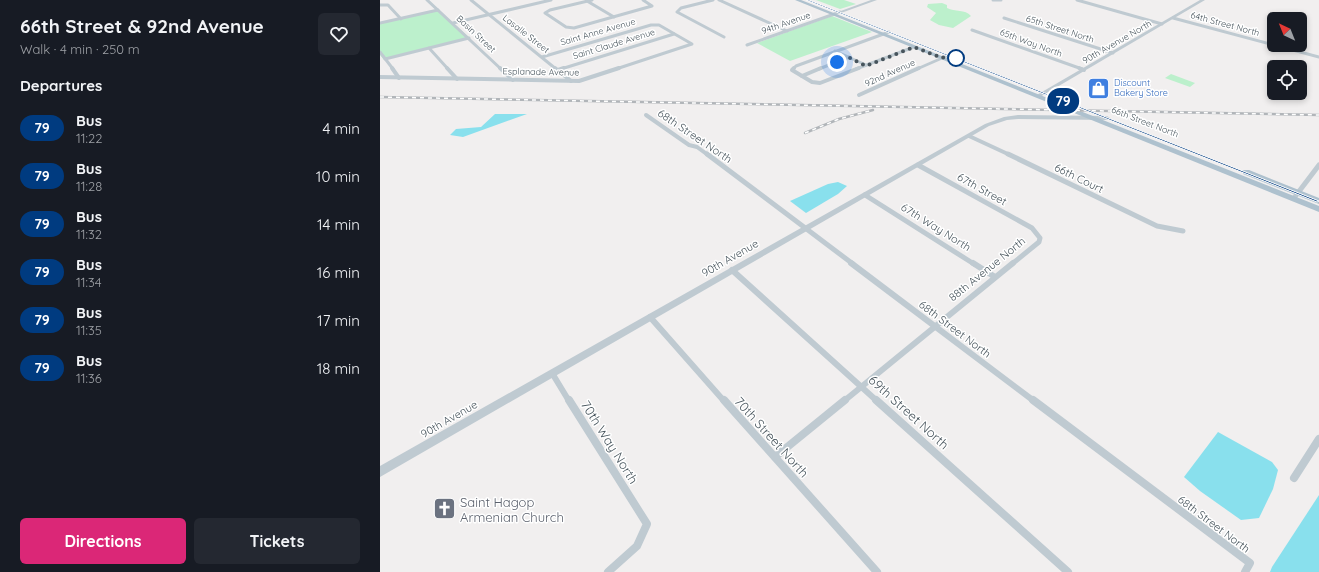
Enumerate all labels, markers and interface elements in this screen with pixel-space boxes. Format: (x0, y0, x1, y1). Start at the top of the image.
street label: 94th Avenue (760, 9, 812, 36)
street label: 64th Street North (1189, 9, 1261, 38)
street label: Lasalle Street (501, 12, 552, 55)
street label: 65th Street North (1025, 12, 1096, 45)
north arrow (1267, 12, 1307, 52)
map controls (1267, 12, 1307, 100)
button: heart (318, 13, 360, 55)
street label: Basin Street (454, 13, 498, 55)
text: 66th Street & 92nd Avenue (20, 14, 264, 38)
street label: Saint Anne Avenue (559, 16, 637, 48)
street label: 90th Avenue North (1080, 17, 1153, 66)
street label: Saint Claude Avenue (571, 26, 656, 61)
street label: 65th Way North (998, 26, 1064, 59)
text: Walk · 4 min · 250 m (20, 41, 140, 57)
unlabelled marker (947, 49, 965, 67)
your location (827, 52, 847, 72)
street label: 92nd Avenue (863, 57, 917, 89)
button: locate (1267, 60, 1307, 100)
street label: Esplanade Avenue (503, 65, 579, 78)
shop icon: Discount Bakery Store (1086, 75, 1112, 101)
text: Departures (20, 76, 102, 95)
place label: Discount Bakery Store (1114, 77, 1168, 98)
line badge: 79 (1045, 88, 1081, 114)
text: 79 (1055, 92, 1071, 110)
street label: 66th Street North (1110, 104, 1180, 139)
street label: 68th Street North (655, 106, 735, 166)
text: Bus (76, 111, 102, 130)
text: 79 (34, 119, 50, 137)
text: 4 min (322, 119, 360, 138)
text: 11:22 (76, 130, 102, 146)
text: Bus (76, 159, 102, 178)
street label: 66th Court (1052, 160, 1106, 196)
text: 79 (34, 167, 50, 185)
text: 10 min (316, 167, 360, 186)
street label: 67th Street (955, 170, 1010, 208)
text: 11:28 (76, 178, 102, 194)
street label: 67th Way North (898, 200, 974, 254)
text: Bus (76, 207, 102, 226)
text: 79 (34, 215, 50, 233)
text: 14 min (317, 215, 360, 234)
text: 11:32 (76, 226, 102, 242)
street label: 88th Avenue North (946, 234, 1028, 304)
street label: 90th Avenue (699, 236, 761, 280)
text: Bus (76, 255, 102, 274)
text: 79 (34, 263, 50, 281)
text: 16 min (317, 263, 360, 282)
text: 11:34 (76, 274, 102, 290)
street label: 68th Street North (916, 297, 994, 361)
text: Bus (76, 303, 102, 322)
text: 79 (34, 311, 50, 329)
text: 17 min (317, 311, 360, 330)
text: 11:35 (76, 322, 102, 338)
text: Bus (76, 351, 102, 370)
text: 79 (34, 359, 50, 377)
text: 18 min (317, 359, 360, 378)
text: 11:36 (76, 370, 102, 386)
street label: 69th Street North (865, 372, 953, 452)
street label: 70th Street North (732, 393, 812, 481)
street label: 90th Avenue (418, 397, 480, 441)
street label: 70th Way North (578, 397, 642, 487)
street label: 68th Street North (1175, 492, 1253, 556)
place label: Saint Hagop Armenian Church (460, 494, 564, 525)
church icon: Saint Hagop Armenian Church (432, 496, 458, 522)
button: Directions (20, 518, 186, 564)
button: Tickets (194, 518, 360, 564)

